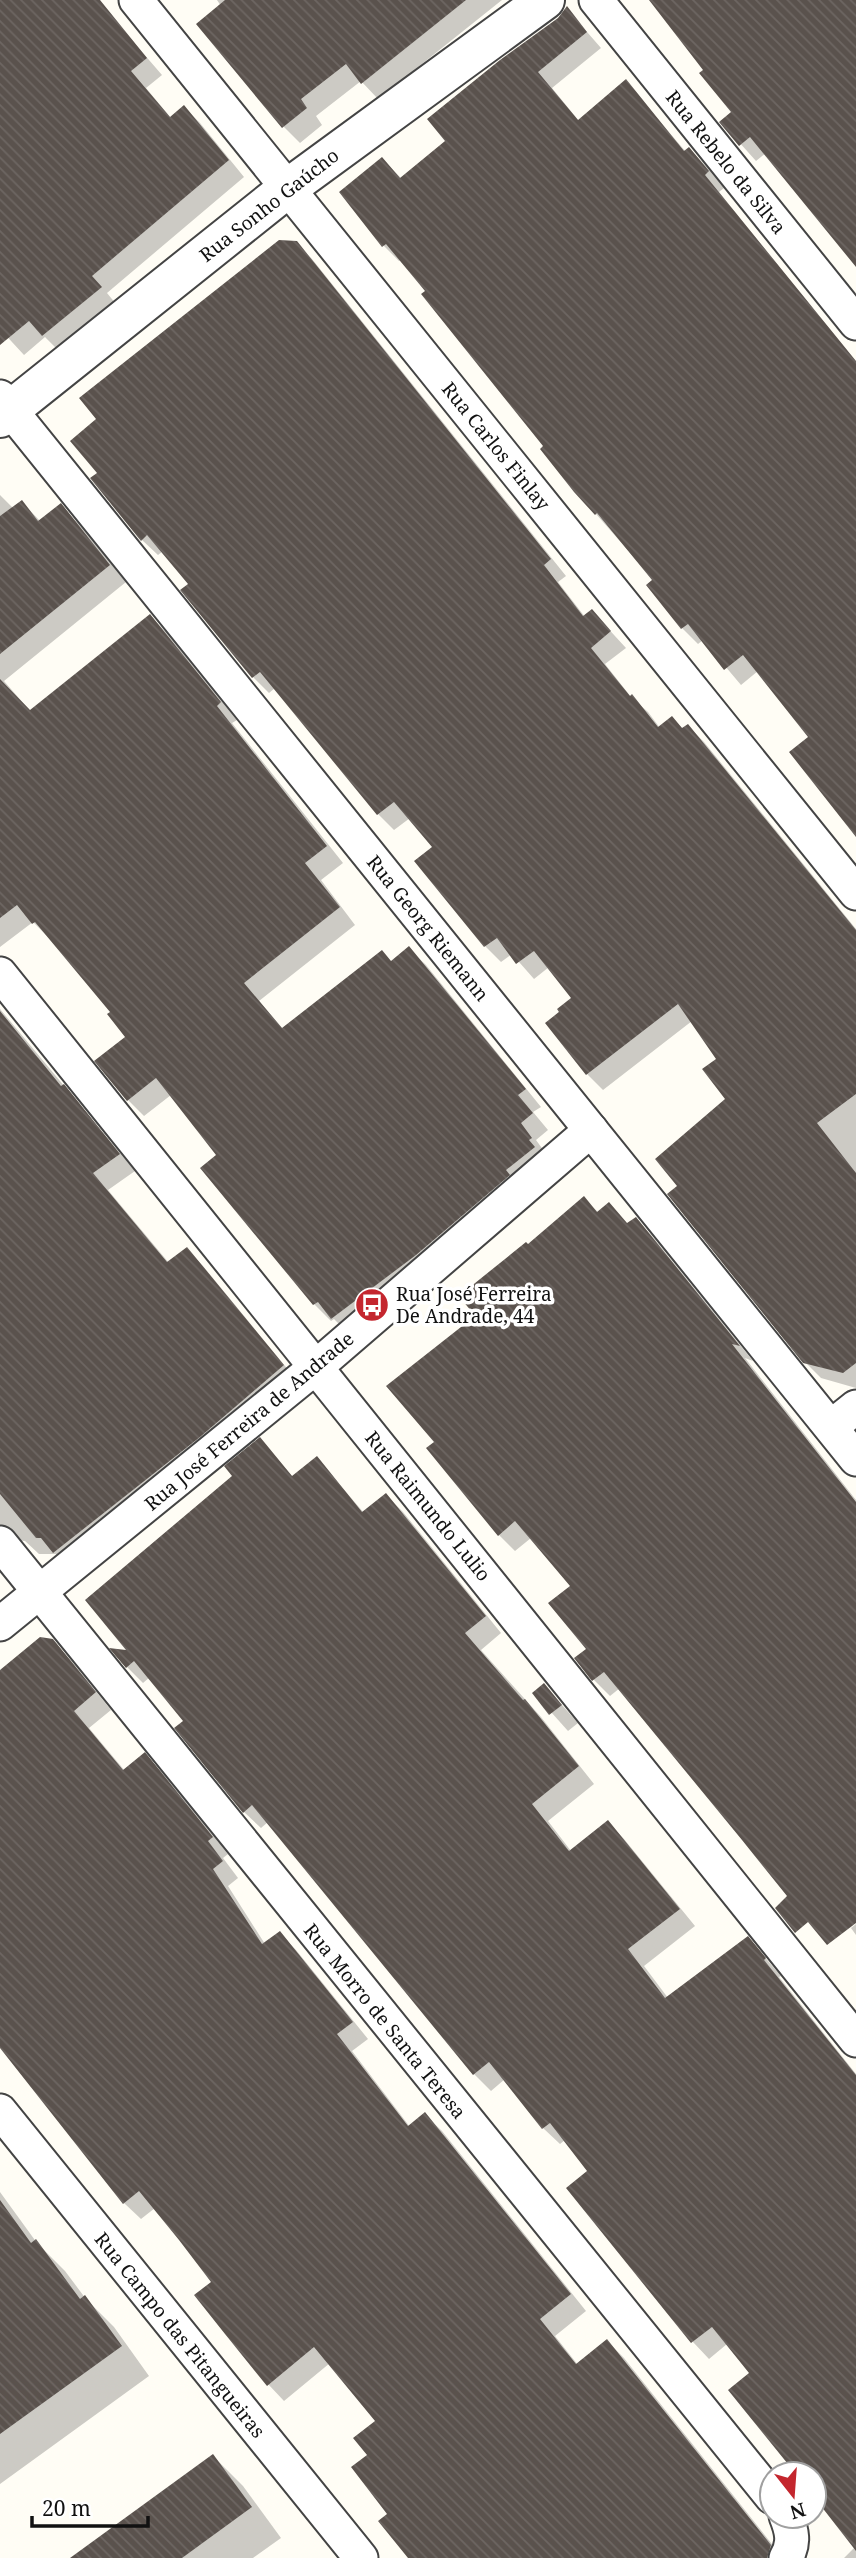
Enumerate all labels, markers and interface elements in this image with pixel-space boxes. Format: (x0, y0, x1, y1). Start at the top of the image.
street label: Rua Rebelo da Silva (660, 85, 792, 239)
street label: Rua Sonho Gaúcho (194, 142, 344, 268)
street label: Rua Carlos Finlay (436, 376, 556, 516)
street label: Rua Georg Riemann (361, 850, 495, 1006)
place label: Rua José Ferreira De Andrade, 44 (396, 1281, 552, 1329)
bus stop icon: Rua José Ferreira De Andrade, 44 (353, 1286, 391, 1324)
street label: Rua José Ferreira de Andrade (139, 1326, 359, 1516)
street label: Rua Raimundo Lulio (359, 1426, 497, 1586)
street label: Rua Morro de Santa Teresa (298, 1918, 472, 2124)
street label: Rua Campo das Pitangueiras (89, 2227, 271, 2443)
north arrow (758, 2460, 828, 2530)
scale bar (32, 2484, 147, 2528)
text: 20 m (42, 2494, 91, 2522)
text: N (787, 2497, 809, 2526)

